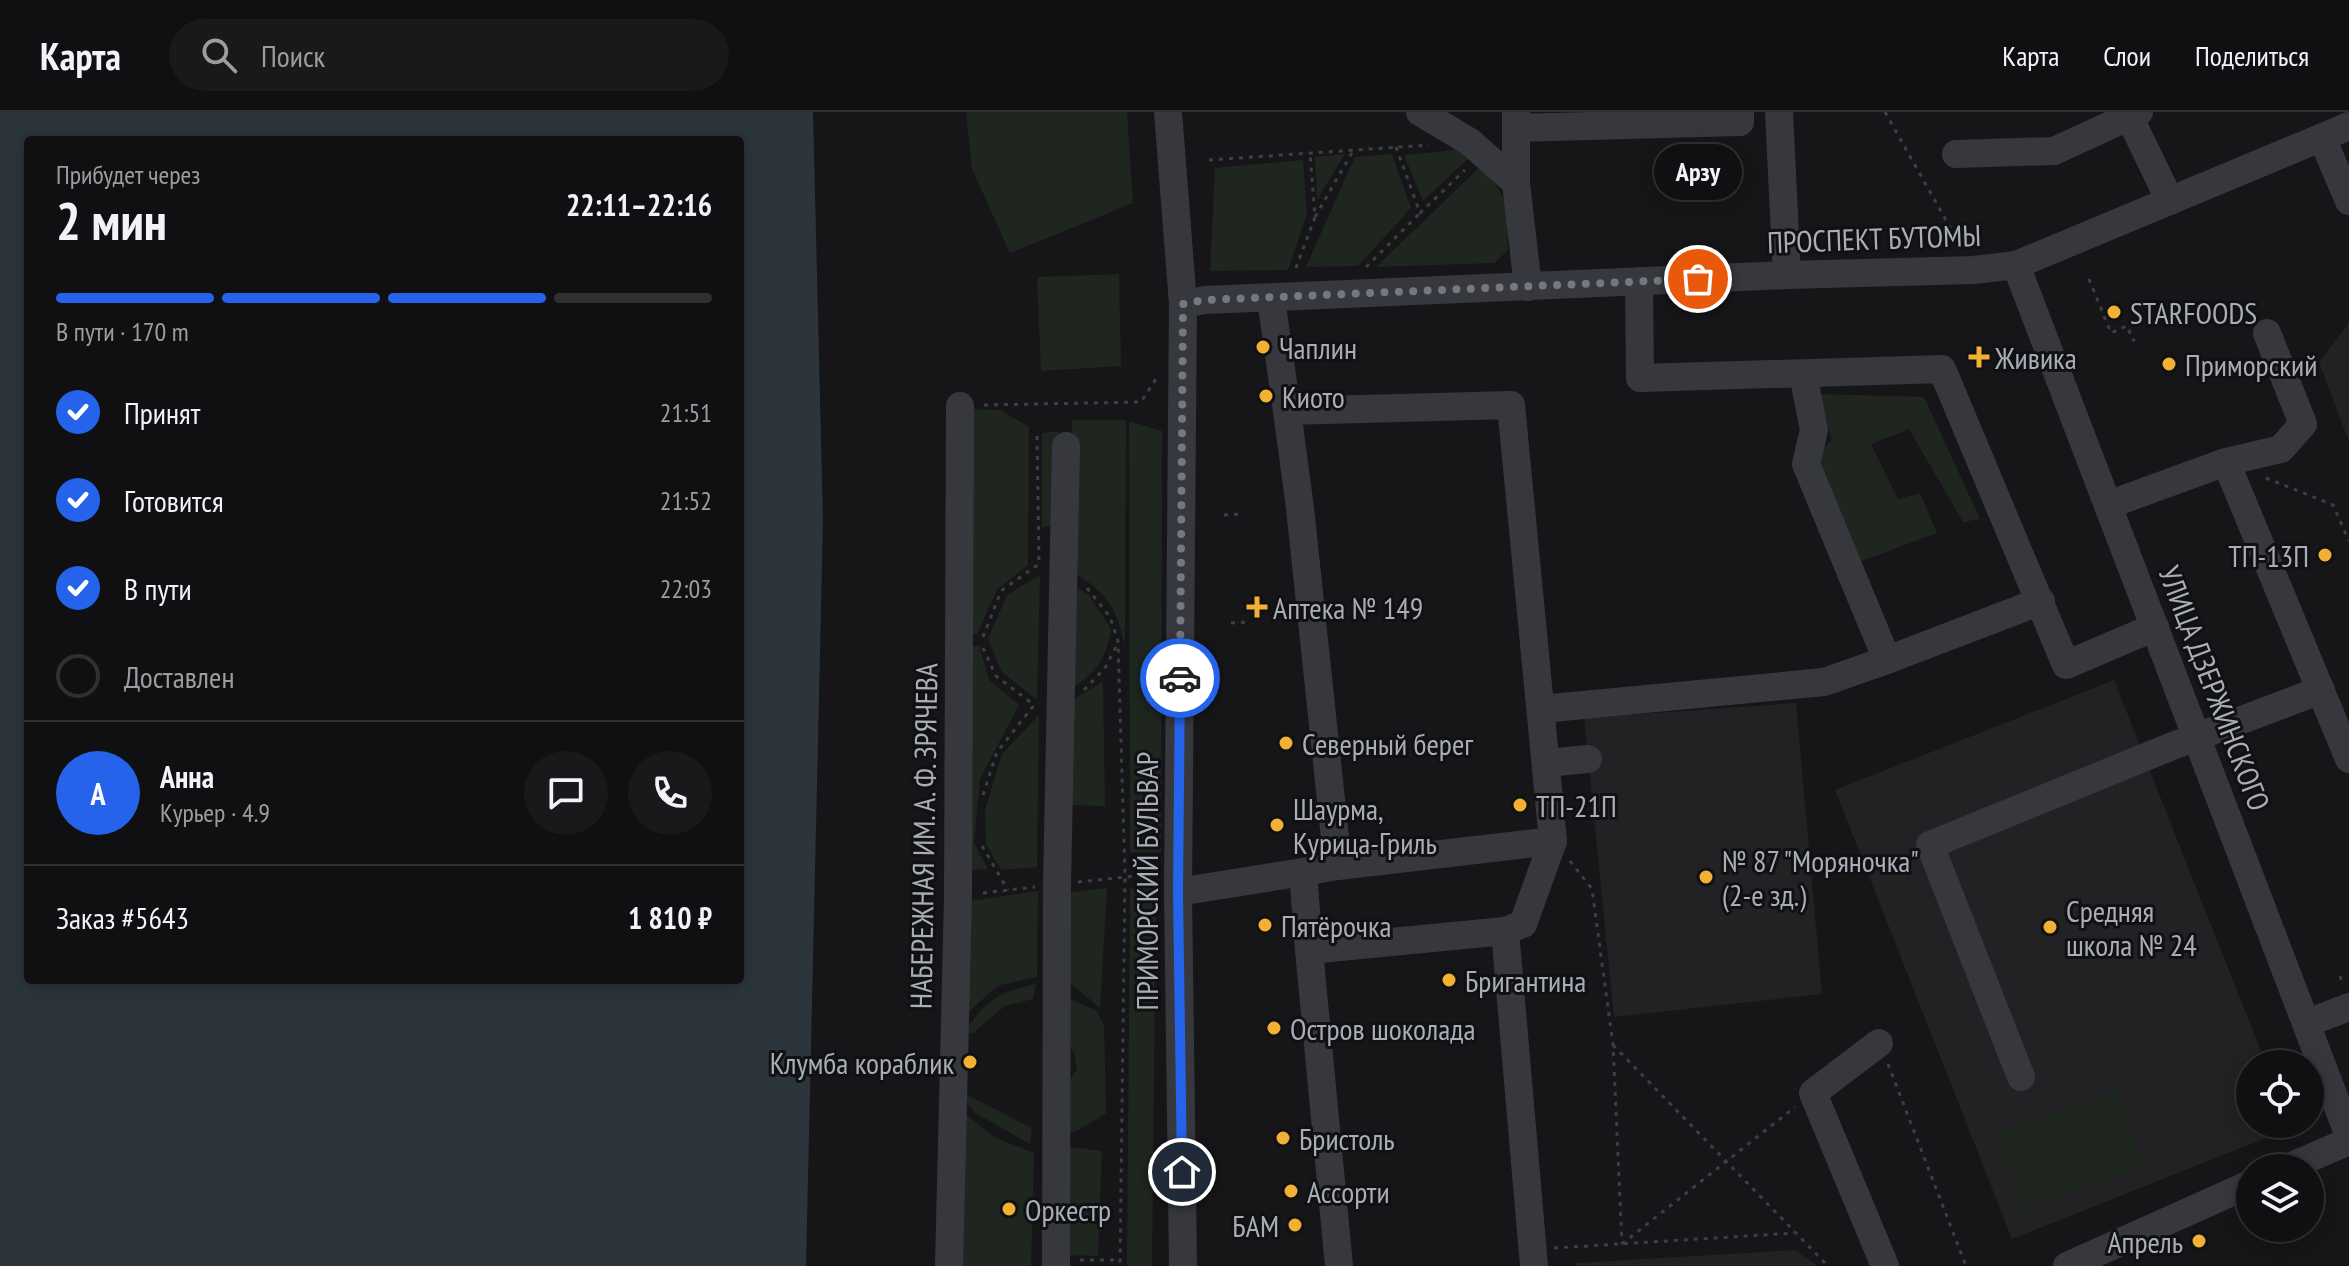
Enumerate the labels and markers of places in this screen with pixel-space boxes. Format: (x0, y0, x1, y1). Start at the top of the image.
callout: Арзу (1654, 143, 1742, 199)
pin (1664, 245, 1732, 313)
place label: STARFOODS (2130, 293, 2257, 332)
marker: STARFOODS (2105, 303, 2123, 321)
place label: Чаплин (1279, 328, 1357, 367)
marker: Чаплин (1254, 338, 1272, 356)
place label: Живика (1994, 338, 2077, 377)
place label: Приморский (2185, 345, 2317, 384)
marker: Живика (1970, 348, 1988, 366)
marker: Приморский (2160, 355, 2178, 373)
place label: Киото (1282, 377, 1345, 416)
marker: Киото (1257, 387, 1275, 405)
place label: ТП-13П (2228, 536, 2309, 575)
marker: ТП-13П (2316, 546, 2334, 564)
place label: Аптека № 149 (1273, 588, 1423, 627)
marker: Аптека № 149 (1248, 598, 1266, 616)
place label: Северный берег (1302, 724, 1473, 763)
marker: Северный берег (1277, 734, 1295, 752)
place label: ТП-21П (1536, 786, 1617, 825)
place label: Шаурма, Курица-Гриль (1293, 789, 1437, 862)
marker: ТП-21П (1511, 796, 1529, 814)
marker: Шаурма, Курица-Гриль (1268, 816, 1286, 834)
place label: № 87 "Моряночка" (2-е зд.) (1722, 841, 1919, 914)
marker: № 87 "Моряночка" (2-е зд.) (1697, 868, 1715, 886)
place label: Средняя школа № 24 (2066, 891, 2197, 964)
place label: Пятёрочка (1281, 906, 1392, 945)
marker: Пятёрочка (1256, 916, 1274, 934)
marker: Средняя школа № 24 (2041, 918, 2059, 936)
place label: Бригантина (1465, 961, 1586, 1000)
marker: Бригантина (1440, 971, 1458, 989)
place label: Остров шоколада (1290, 1009, 1475, 1048)
marker: Остров шоколада (1265, 1019, 1283, 1037)
place label: Клумба кораблик (770, 1043, 954, 1082)
marker: Клумба кораблик (961, 1053, 979, 1071)
place label: Бристоль (1299, 1119, 1395, 1158)
marker: Бристоль (1274, 1129, 1292, 1147)
pin (1148, 1138, 1216, 1206)
place label: Ассорти (1307, 1172, 1390, 1211)
marker: Ассорти (1282, 1182, 1300, 1200)
place label: Оркестр (1025, 1190, 1111, 1229)
marker: Оркестр (1000, 1200, 1018, 1218)
place label: БАМ (1232, 1206, 1279, 1245)
marker: БАМ (1286, 1216, 1304, 1234)
place label: Апрель (2107, 1222, 2183, 1261)
marker: Апрель (2190, 1232, 2208, 1250)

